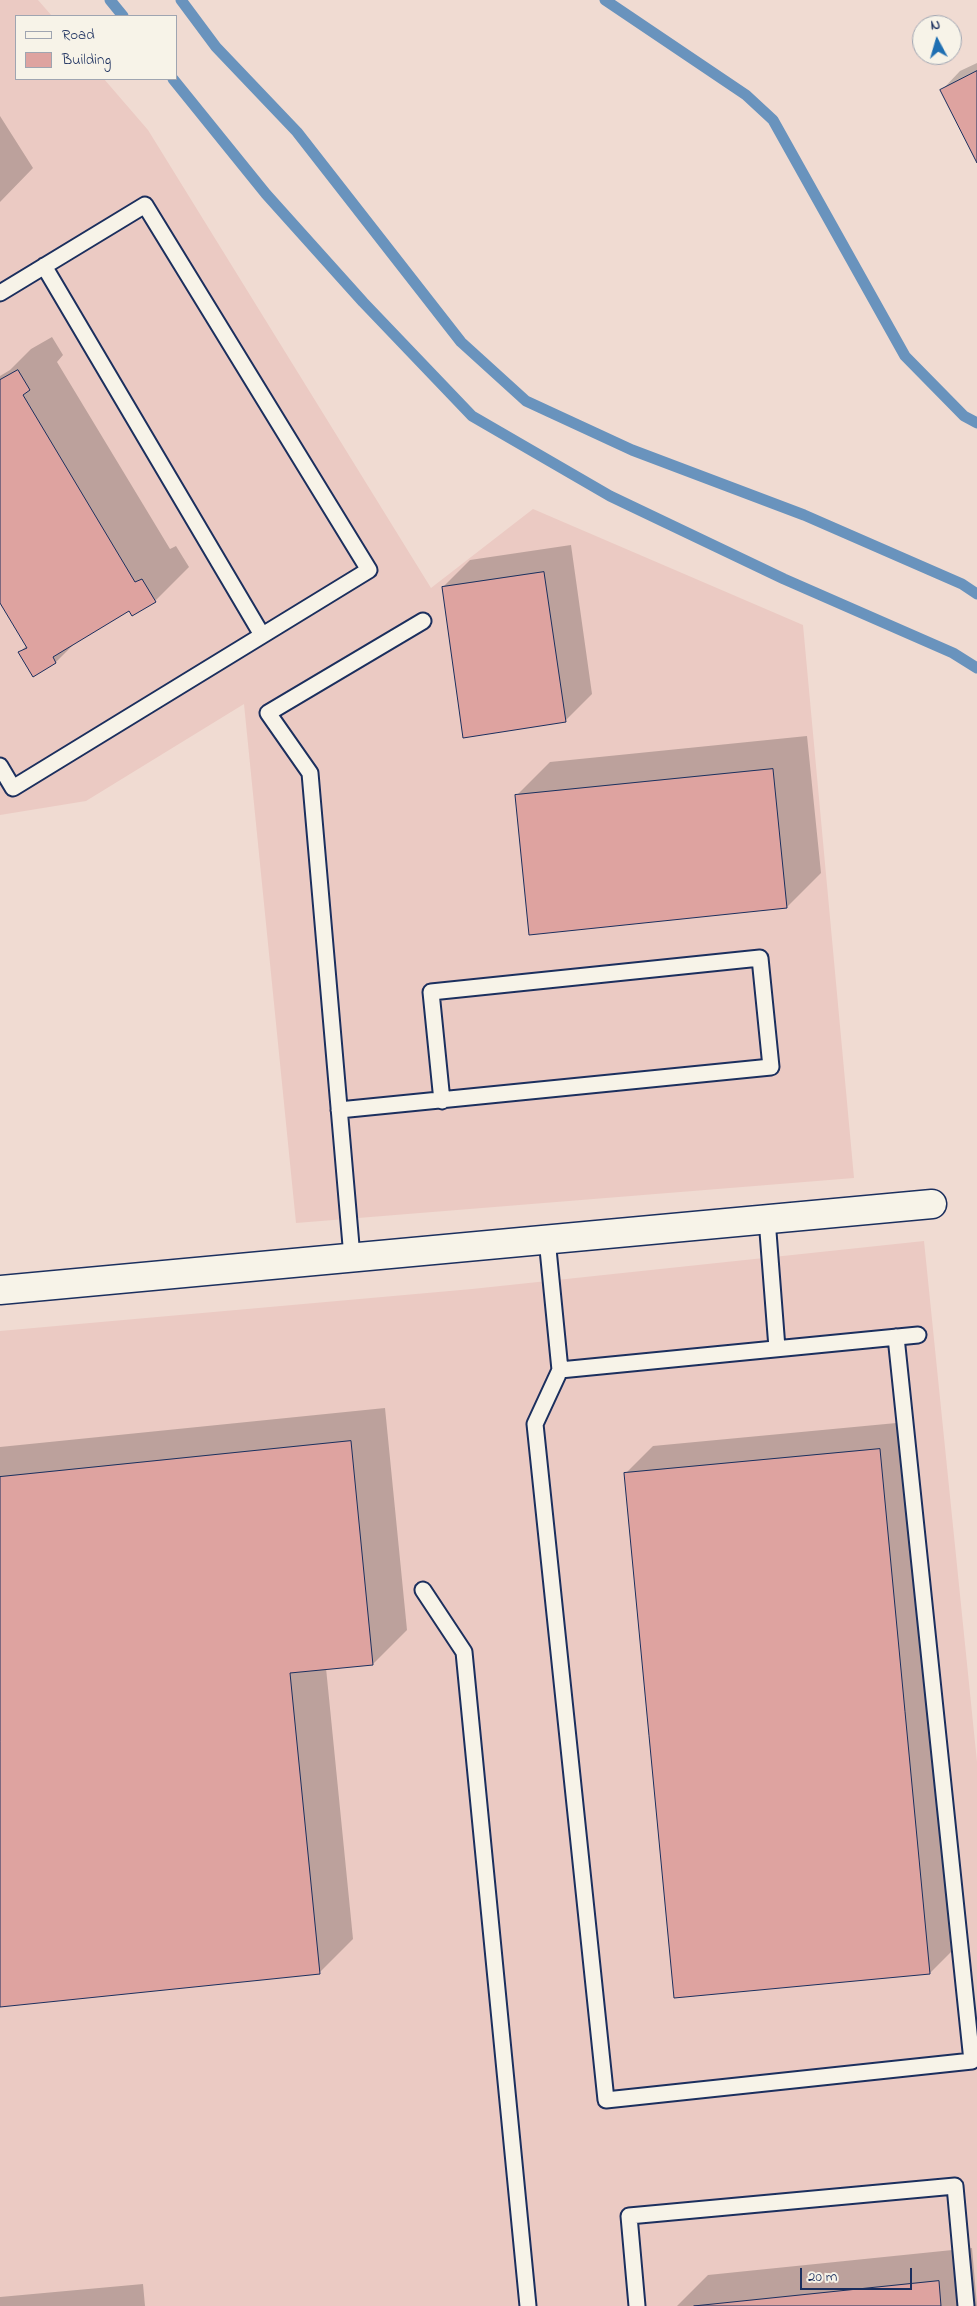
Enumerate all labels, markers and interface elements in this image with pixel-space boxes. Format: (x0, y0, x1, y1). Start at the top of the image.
legend (15, 15, 178, 80)
north arrow (912, 15, 962, 65)
text: N (930, 15, 941, 37)
text: Road (62, 24, 95, 46)
text: Building (62, 49, 111, 71)
scale bar (802, 2258, 914, 2290)
text: 20 m (808, 2266, 837, 2288)

